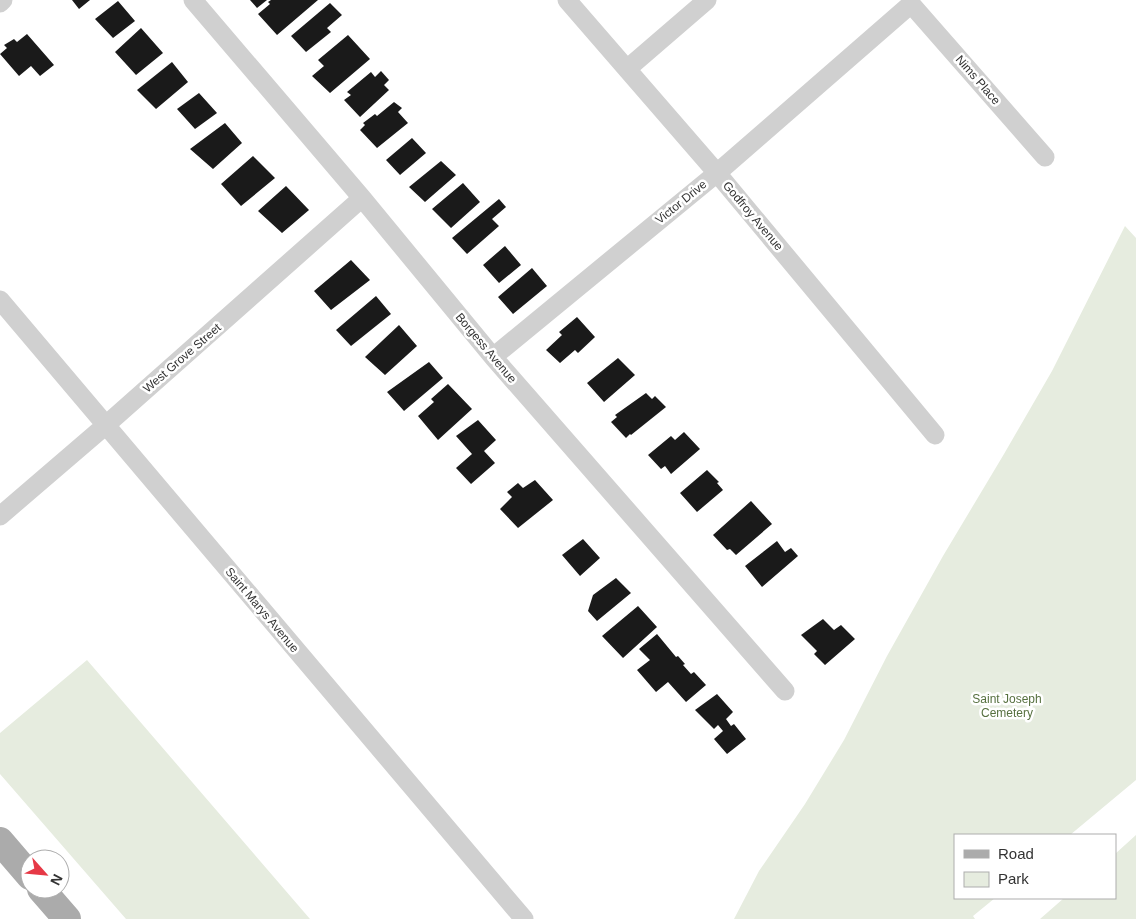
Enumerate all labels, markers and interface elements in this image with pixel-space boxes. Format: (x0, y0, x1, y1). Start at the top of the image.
street label: Nims Place (953, 53, 1003, 108)
street label: Victor Drive (653, 177, 710, 227)
street label: Godfroy Avenue (720, 179, 786, 254)
street label: Borgess Avenue (453, 310, 520, 386)
street label: West Grove Street (140, 320, 224, 396)
street label: Saint Marys Avenue (222, 565, 302, 656)
park label: Saint Joseph Cemetery (972, 692, 1042, 720)
legend (954, 834, 1116, 899)
text: Road (998, 845, 1034, 862)
north arrow (20, 849, 70, 899)
text: Park (998, 870, 1029, 887)
text: N (47, 872, 66, 888)

